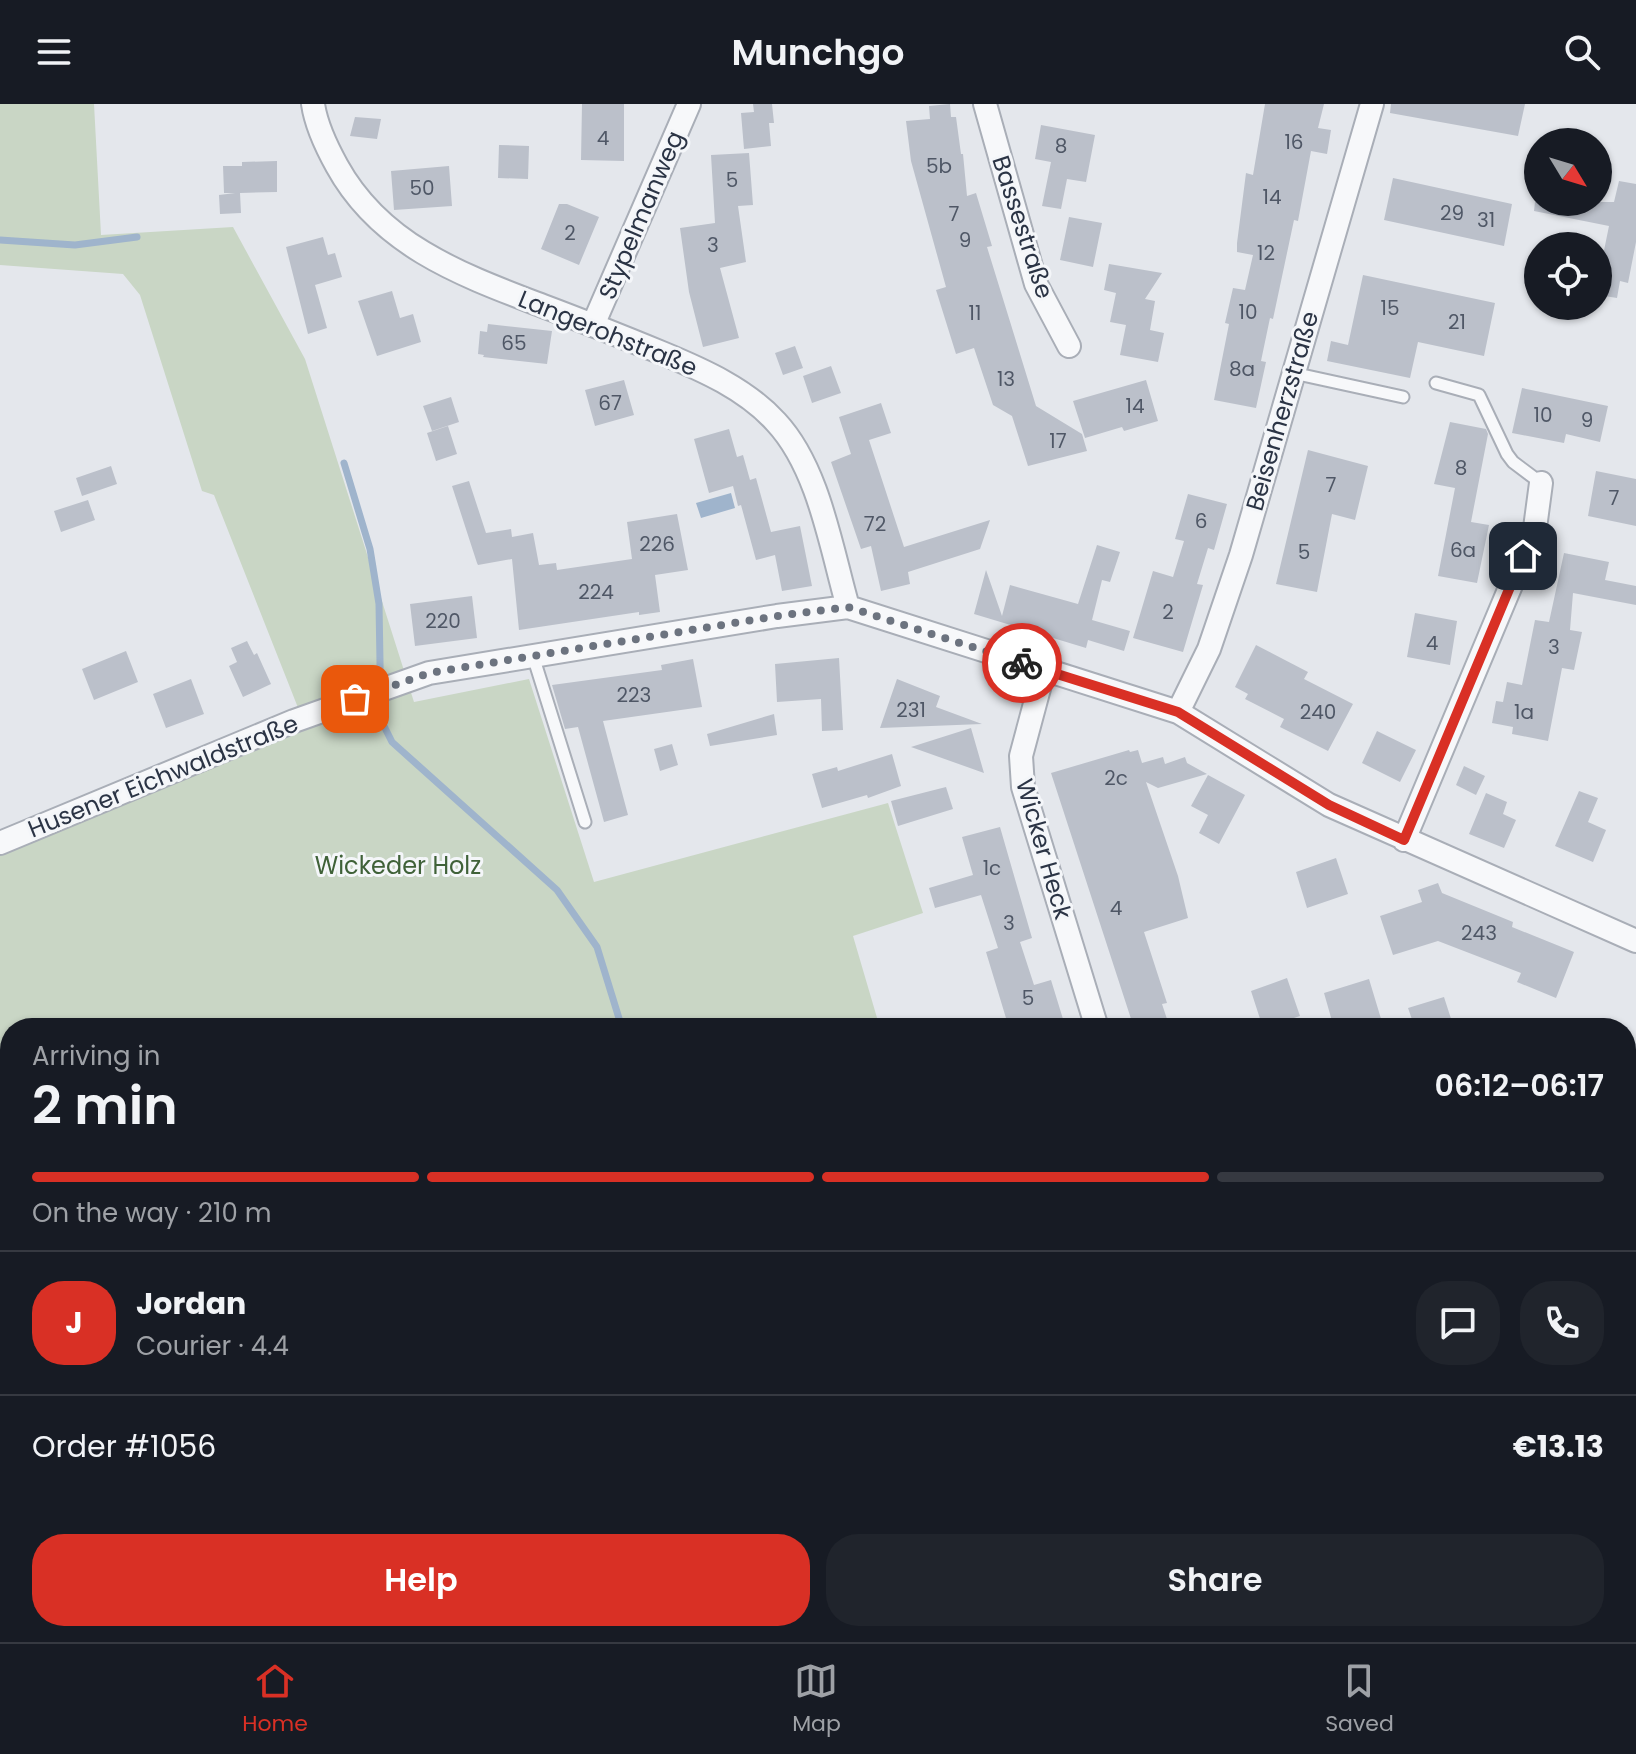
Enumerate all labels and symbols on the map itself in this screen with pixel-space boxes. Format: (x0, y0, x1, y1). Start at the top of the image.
house number: 4 (597, 124, 609, 152)
street label: Stypelmanweg (591, 126, 691, 304)
house number: 16 (1284, 128, 1304, 156)
north arrow (1524, 128, 1612, 216)
house number: 8 (1055, 132, 1067, 160)
street label: Bassestraße (984, 151, 1062, 303)
house number: 5b (926, 152, 952, 180)
house number: 5 (726, 166, 738, 194)
house number: 50 (409, 174, 435, 202)
house number: 14 (1263, 183, 1281, 211)
house number: 29 (1440, 199, 1464, 227)
house number: 7 (949, 200, 960, 228)
house number: 31 (1477, 206, 1495, 234)
house number: 2 (564, 219, 576, 247)
house number: 9 (959, 226, 971, 254)
house number: 3 (707, 231, 719, 259)
house number: 12 (1257, 239, 1275, 267)
street label: Langerohstraße (514, 282, 702, 384)
house number: 15 (1381, 294, 1399, 322)
house number: 10 (1239, 298, 1257, 326)
house number: 11 (969, 299, 981, 327)
street label: Beisenherzstraße (1238, 307, 1326, 515)
house number: 21 (1448, 308, 1466, 336)
house number: 65 (501, 329, 527, 357)
house number: 8a (1229, 355, 1255, 383)
house number: 13 (997, 365, 1015, 393)
house number: 67 (598, 389, 622, 417)
house number: 14 (1126, 392, 1144, 420)
house number: 10 (1534, 401, 1552, 429)
house number: 9 (1581, 406, 1593, 434)
house number: 17 (1049, 427, 1067, 455)
house number: 8 (1455, 454, 1467, 482)
house number: 7 (1326, 471, 1337, 499)
house number: 7 (1609, 484, 1620, 512)
house number: 6 (1195, 507, 1207, 535)
house number: 72 (864, 510, 886, 538)
pin (1489, 522, 1557, 590)
house number: 226 (639, 530, 675, 558)
house number: 6a (1450, 536, 1476, 564)
house number: 5 (1298, 538, 1310, 566)
house number: 224 (578, 578, 614, 606)
house number: 2 (1162, 598, 1174, 626)
house number: 220 (425, 607, 461, 635)
courier (982, 623, 1062, 703)
house number: 4 (1426, 629, 1438, 657)
house number: 3 (1548, 633, 1560, 661)
pin (321, 665, 389, 733)
house number: 223 (617, 681, 651, 709)
house number: 231 (896, 696, 926, 724)
house number: 240 (1300, 698, 1336, 726)
house number: 1a (1514, 698, 1534, 726)
street label: Husener Eichwaldstraße (23, 707, 303, 845)
house number: 2c (1104, 764, 1128, 792)
street label: Wicker Heck (1008, 775, 1080, 924)
park label: Wickeder Holz (315, 849, 481, 882)
house number: 1c (983, 854, 1001, 882)
house number: 4 (1110, 894, 1122, 922)
house number: 3 (1003, 909, 1015, 937)
house number: 243 (1461, 919, 1497, 947)
house number: 5 (1022, 984, 1034, 1012)

